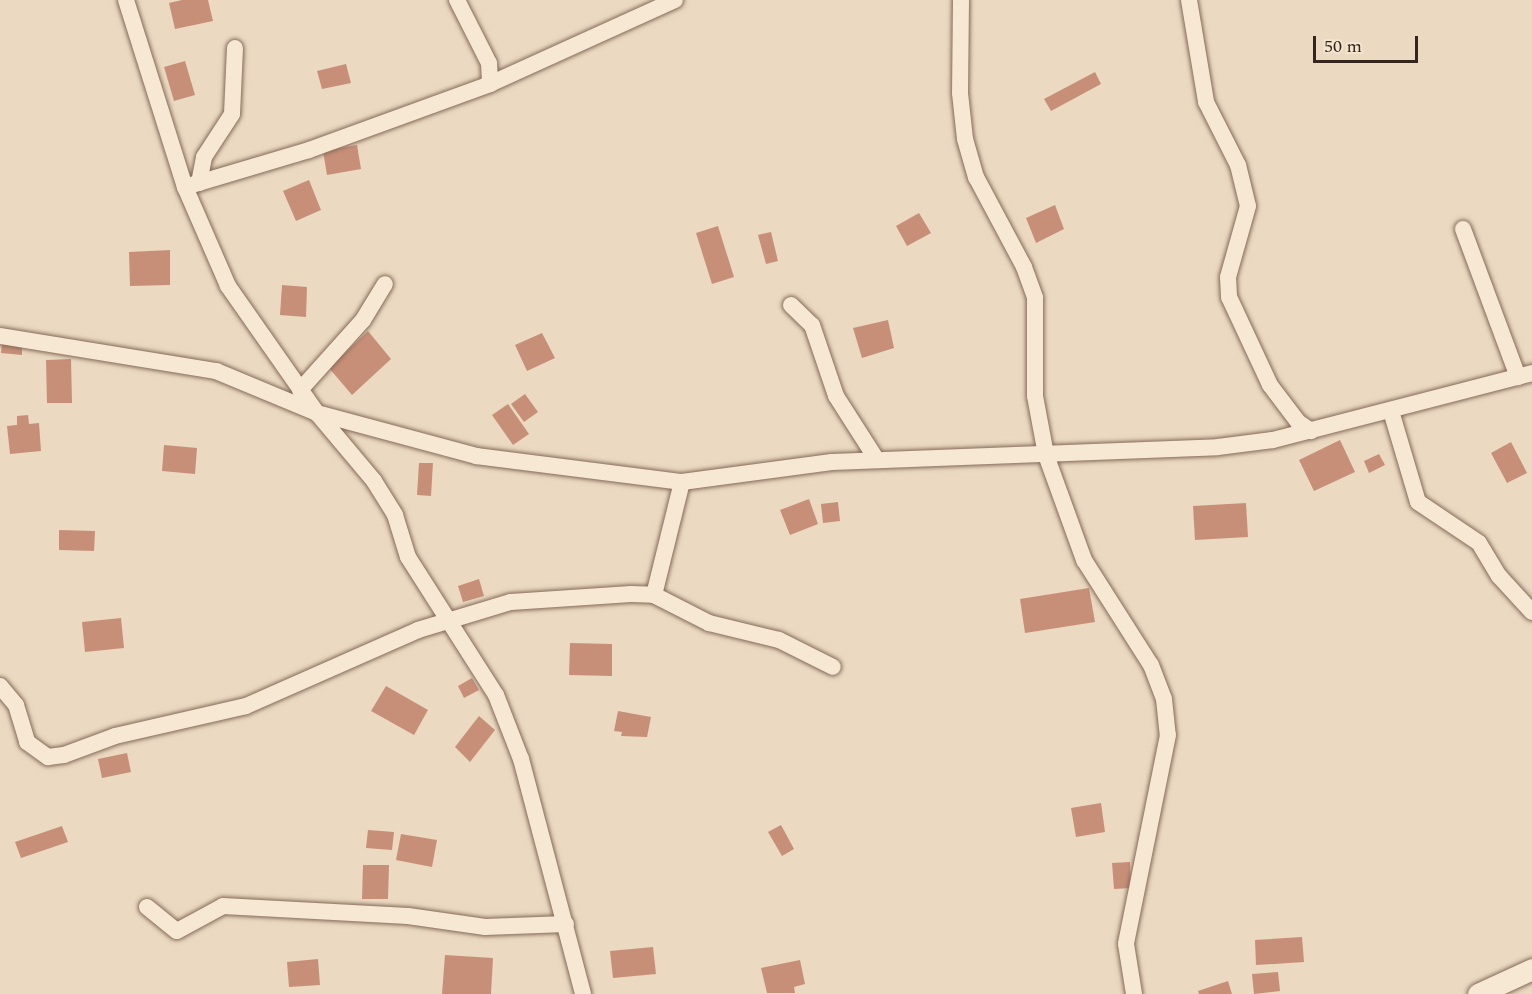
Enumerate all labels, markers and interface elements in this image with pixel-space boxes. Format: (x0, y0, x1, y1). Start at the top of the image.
scale bar (1316, 24, 1421, 62)
text: 50 m (1324, 33, 1362, 60)

